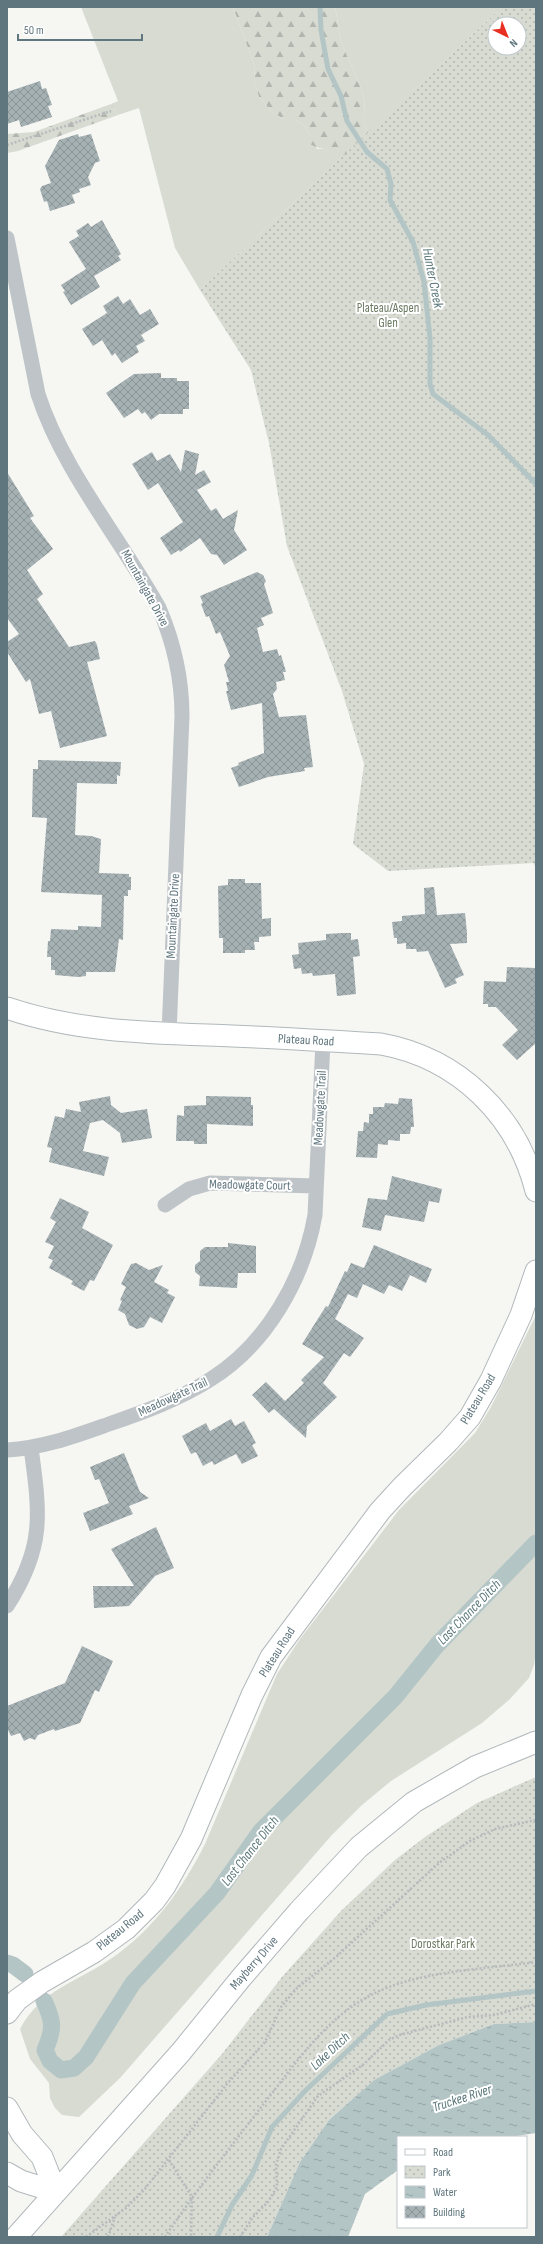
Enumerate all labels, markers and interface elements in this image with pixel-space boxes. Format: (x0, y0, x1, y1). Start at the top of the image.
scale bar (18, 16, 142, 42)
north arrow (487, 16, 527, 56)
text: 50 m (24, 23, 44, 38)
text: N (507, 36, 520, 50)
water label: Hunter Creek (419, 247, 447, 310)
park label: Plateau/Aspen Glen (357, 300, 419, 331)
street label: Mountaingate Drive (117, 547, 173, 629)
street label: Mountaingate Drive (163, 873, 183, 959)
street label: Plateau Road (278, 1031, 334, 1049)
street label: Meadowgate Trail (310, 1070, 330, 1146)
street label: Meadowgate Court (209, 1176, 291, 1194)
street label: Plateau Road (457, 1371, 499, 1427)
street label: Meadowgate Trail (136, 1374, 210, 1420)
water label: Last Chance Ditch (434, 1576, 504, 1648)
street label: Plateau Road (255, 1624, 299, 1680)
water label: Last Chance Ditch (217, 1813, 283, 1889)
street label: Plateau Road (93, 1906, 147, 1954)
street label: Mayberry Drive (226, 1933, 282, 1993)
park label: Dorostkar Park (411, 1936, 475, 1952)
water label: Lake Ditch (307, 2028, 353, 2074)
water label: Truckee River (430, 2080, 495, 2116)
legend (397, 2136, 527, 2228)
text: Road (433, 2145, 453, 2160)
text: Park (433, 2165, 451, 2180)
text: Water (433, 2185, 457, 2200)
text: Building (433, 2205, 465, 2220)

